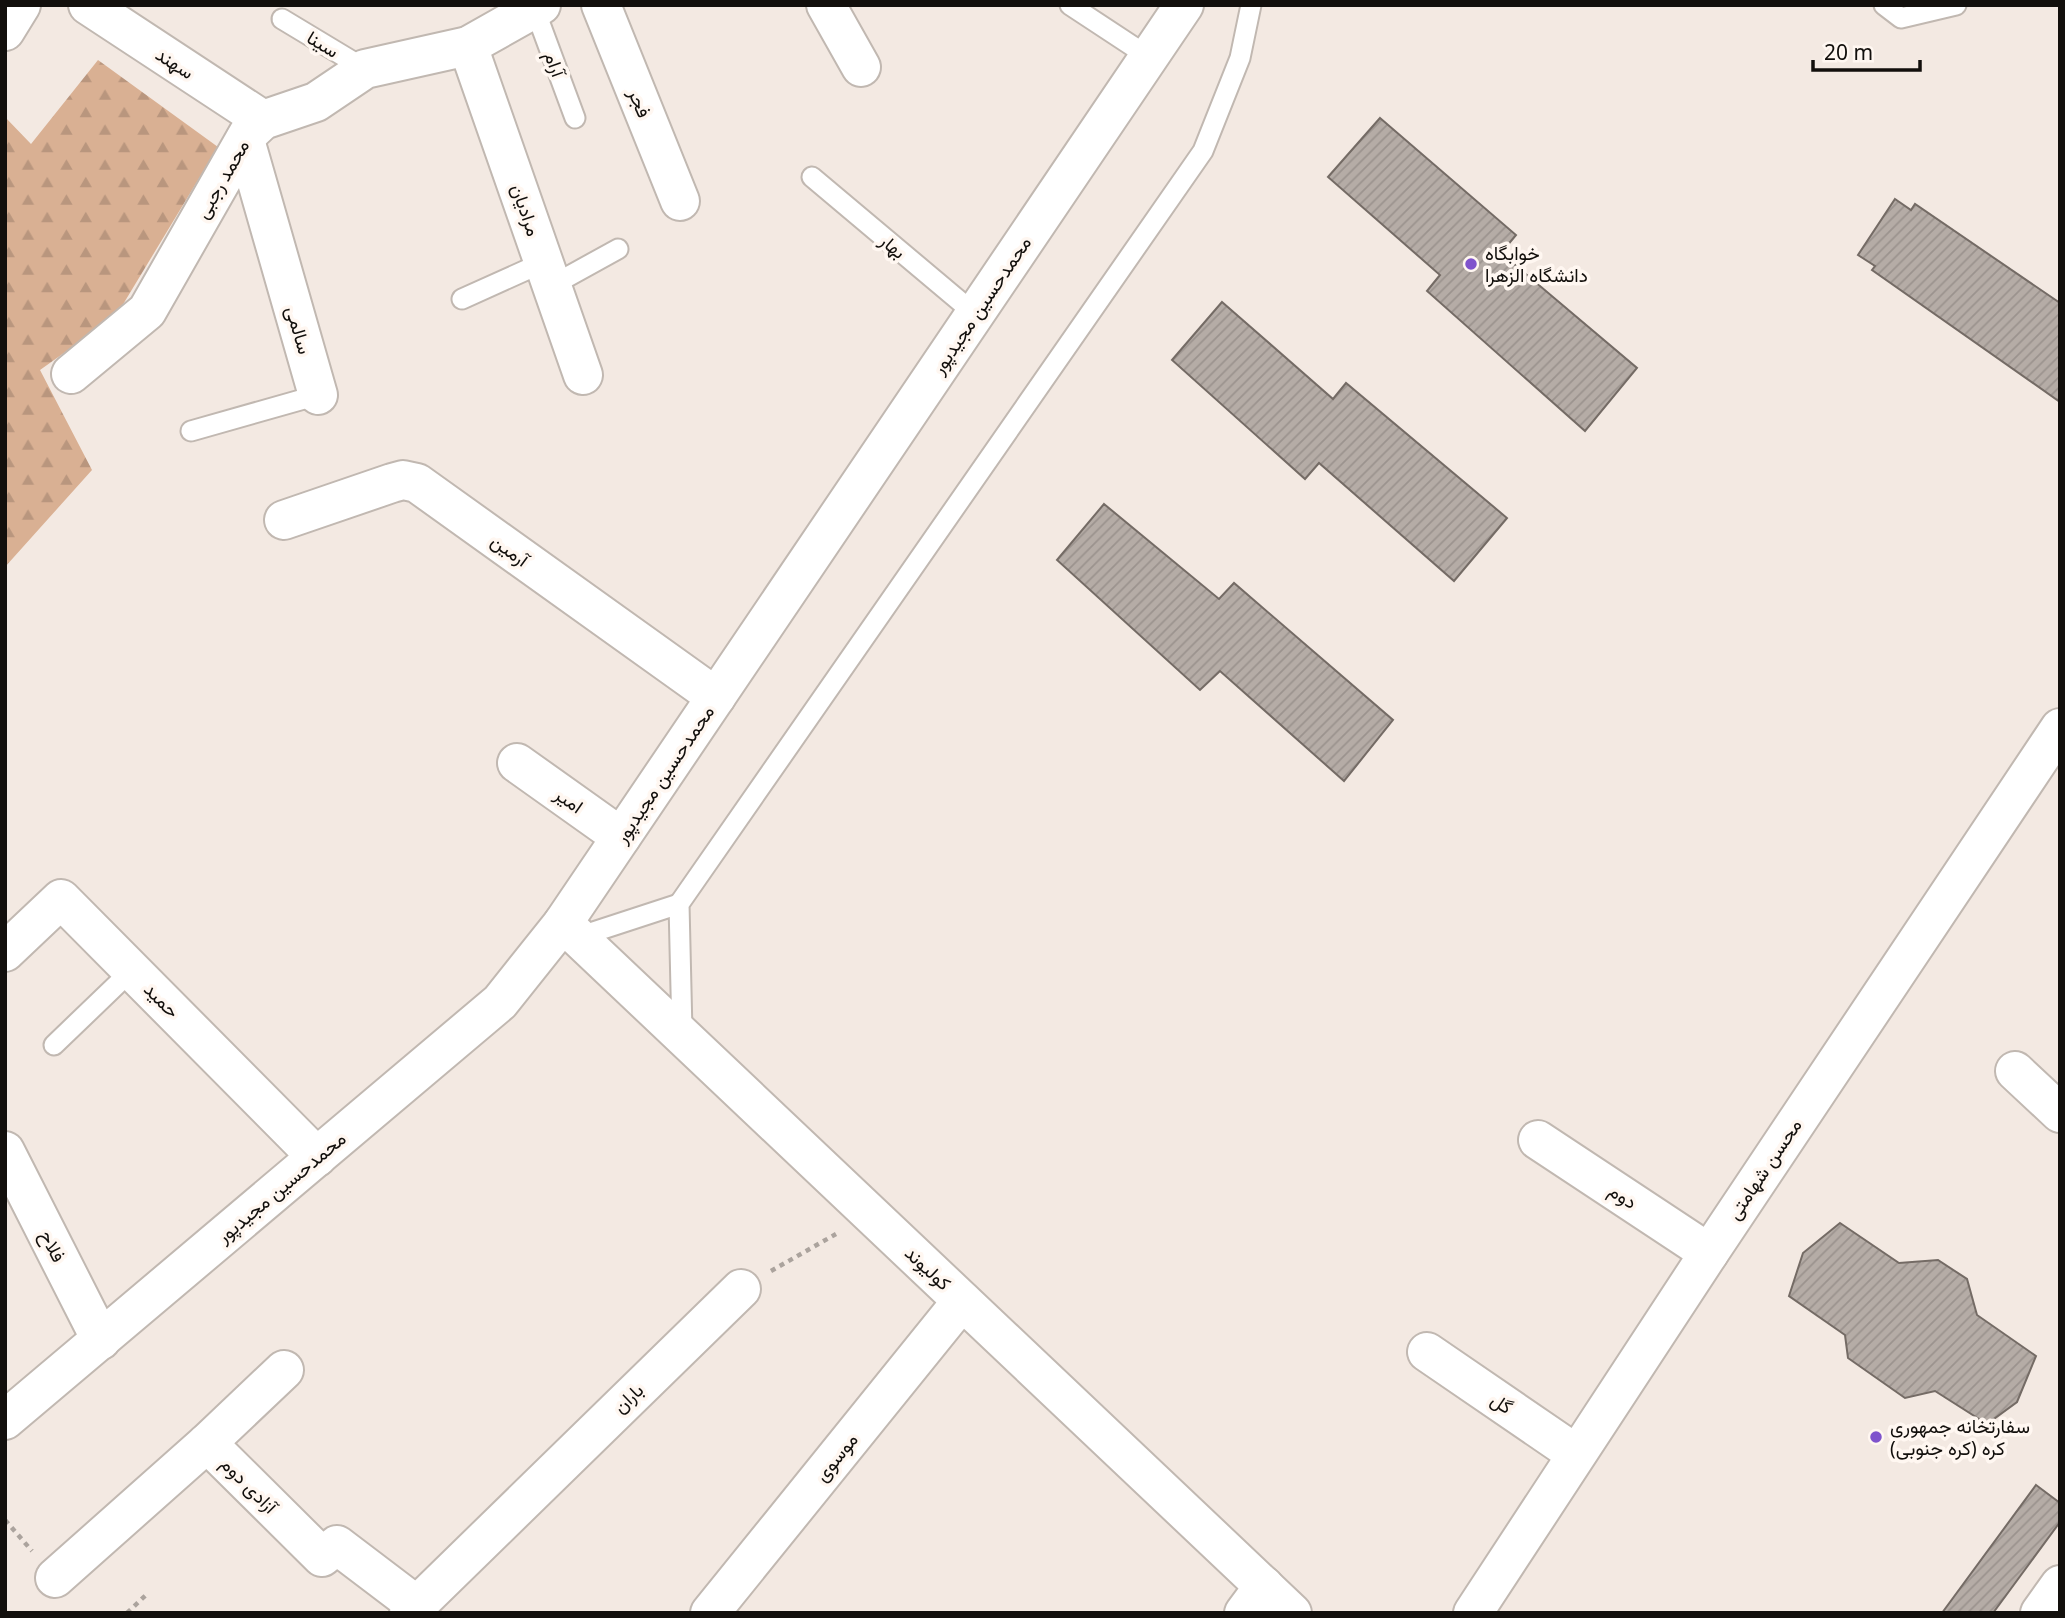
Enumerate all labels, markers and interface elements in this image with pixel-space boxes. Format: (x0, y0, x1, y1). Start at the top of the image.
street label: سینا (302, 24, 344, 64)
scale bar (1813, 28, 1920, 72)
text: 20 m (1824, 38, 1873, 66)
street label: سهند (151, 41, 199, 85)
street label: آرام (538, 48, 572, 82)
street label: فجر (622, 84, 657, 121)
street label: محمد رجبی (189, 135, 255, 223)
street label: مرادیان (505, 181, 547, 239)
street label: بهار (874, 227, 912, 264)
street label: محمدحسین مجیدپور (925, 231, 1038, 380)
place label: خوابگاه دانشگاه الزهرا (1485, 240, 1588, 288)
marker: خوابگاه دانشگاه الزهرا (1463, 256, 1479, 272)
street label: سالمی (280, 303, 318, 357)
street label: آرمین (486, 527, 535, 573)
street label: محمدحسین مجیدپور (608, 700, 721, 849)
street label: امیر (549, 780, 589, 819)
street label: حمید (138, 976, 186, 1024)
street label: محسن شهامتی (1721, 1113, 1807, 1225)
street label: محمدحسین مجیدپور (210, 1125, 352, 1250)
street label: دوم (1604, 1177, 1642, 1215)
street label: فلاح (34, 1225, 72, 1267)
street label: کولیوند (899, 1240, 957, 1296)
street label: باران (607, 1377, 649, 1419)
street label: گل (1486, 1386, 1518, 1420)
place label: سفارتخانه جمهوری کره (کره جنوبی) (1890, 1413, 2030, 1461)
street label: موسوی (808, 1427, 864, 1487)
marker: سفارتخانه جمهوری کره (کره جنوبی) (1868, 1429, 1884, 1445)
street label: آزادی دوم (215, 1451, 284, 1520)

